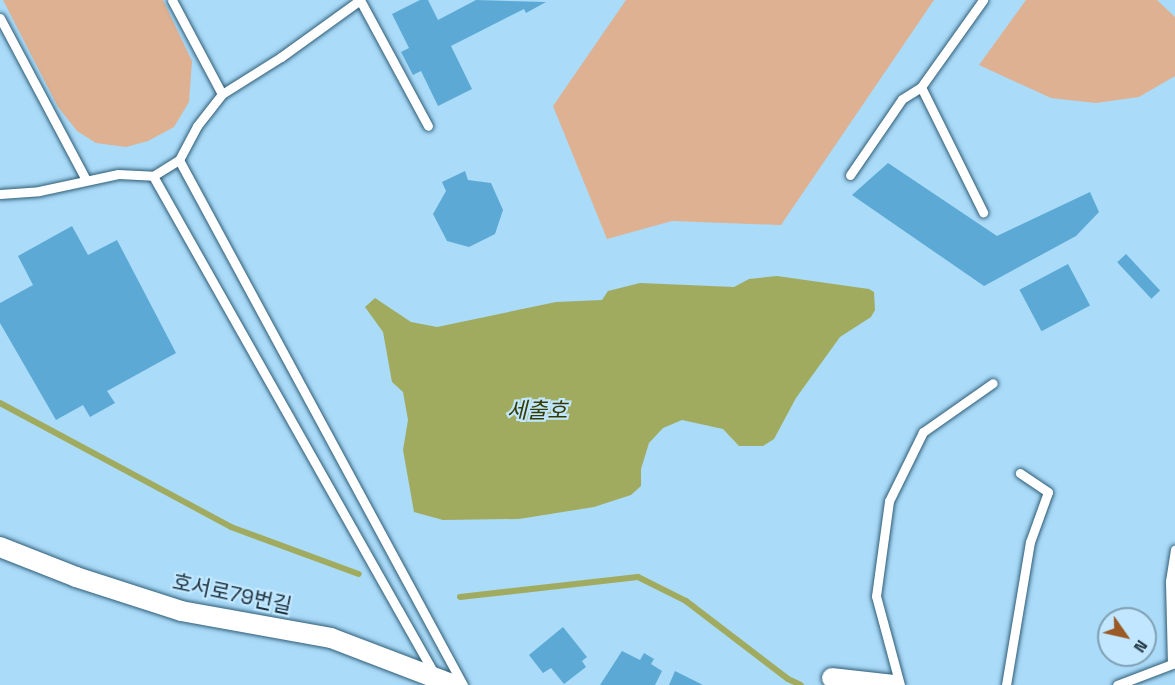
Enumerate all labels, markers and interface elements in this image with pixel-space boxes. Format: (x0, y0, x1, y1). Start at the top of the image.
water label: 세출호 (507, 398, 567, 424)
street label: 호서로79번길 (170, 569, 294, 619)
north arrow (1097, 607, 1157, 667)
text: N (1129, 636, 1152, 657)

